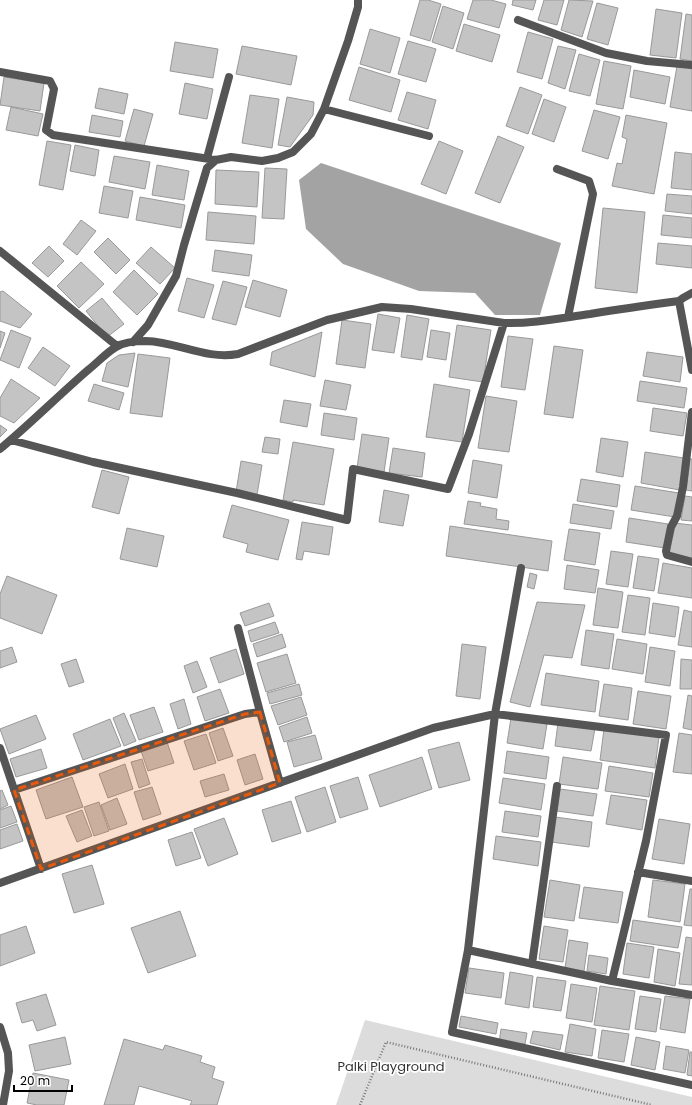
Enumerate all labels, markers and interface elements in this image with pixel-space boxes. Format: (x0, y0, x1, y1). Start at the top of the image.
park label: Palki Playground (337, 1057, 445, 1076)
scale bar (14, 1067, 72, 1093)
text: 20 m (20, 1072, 50, 1089)

